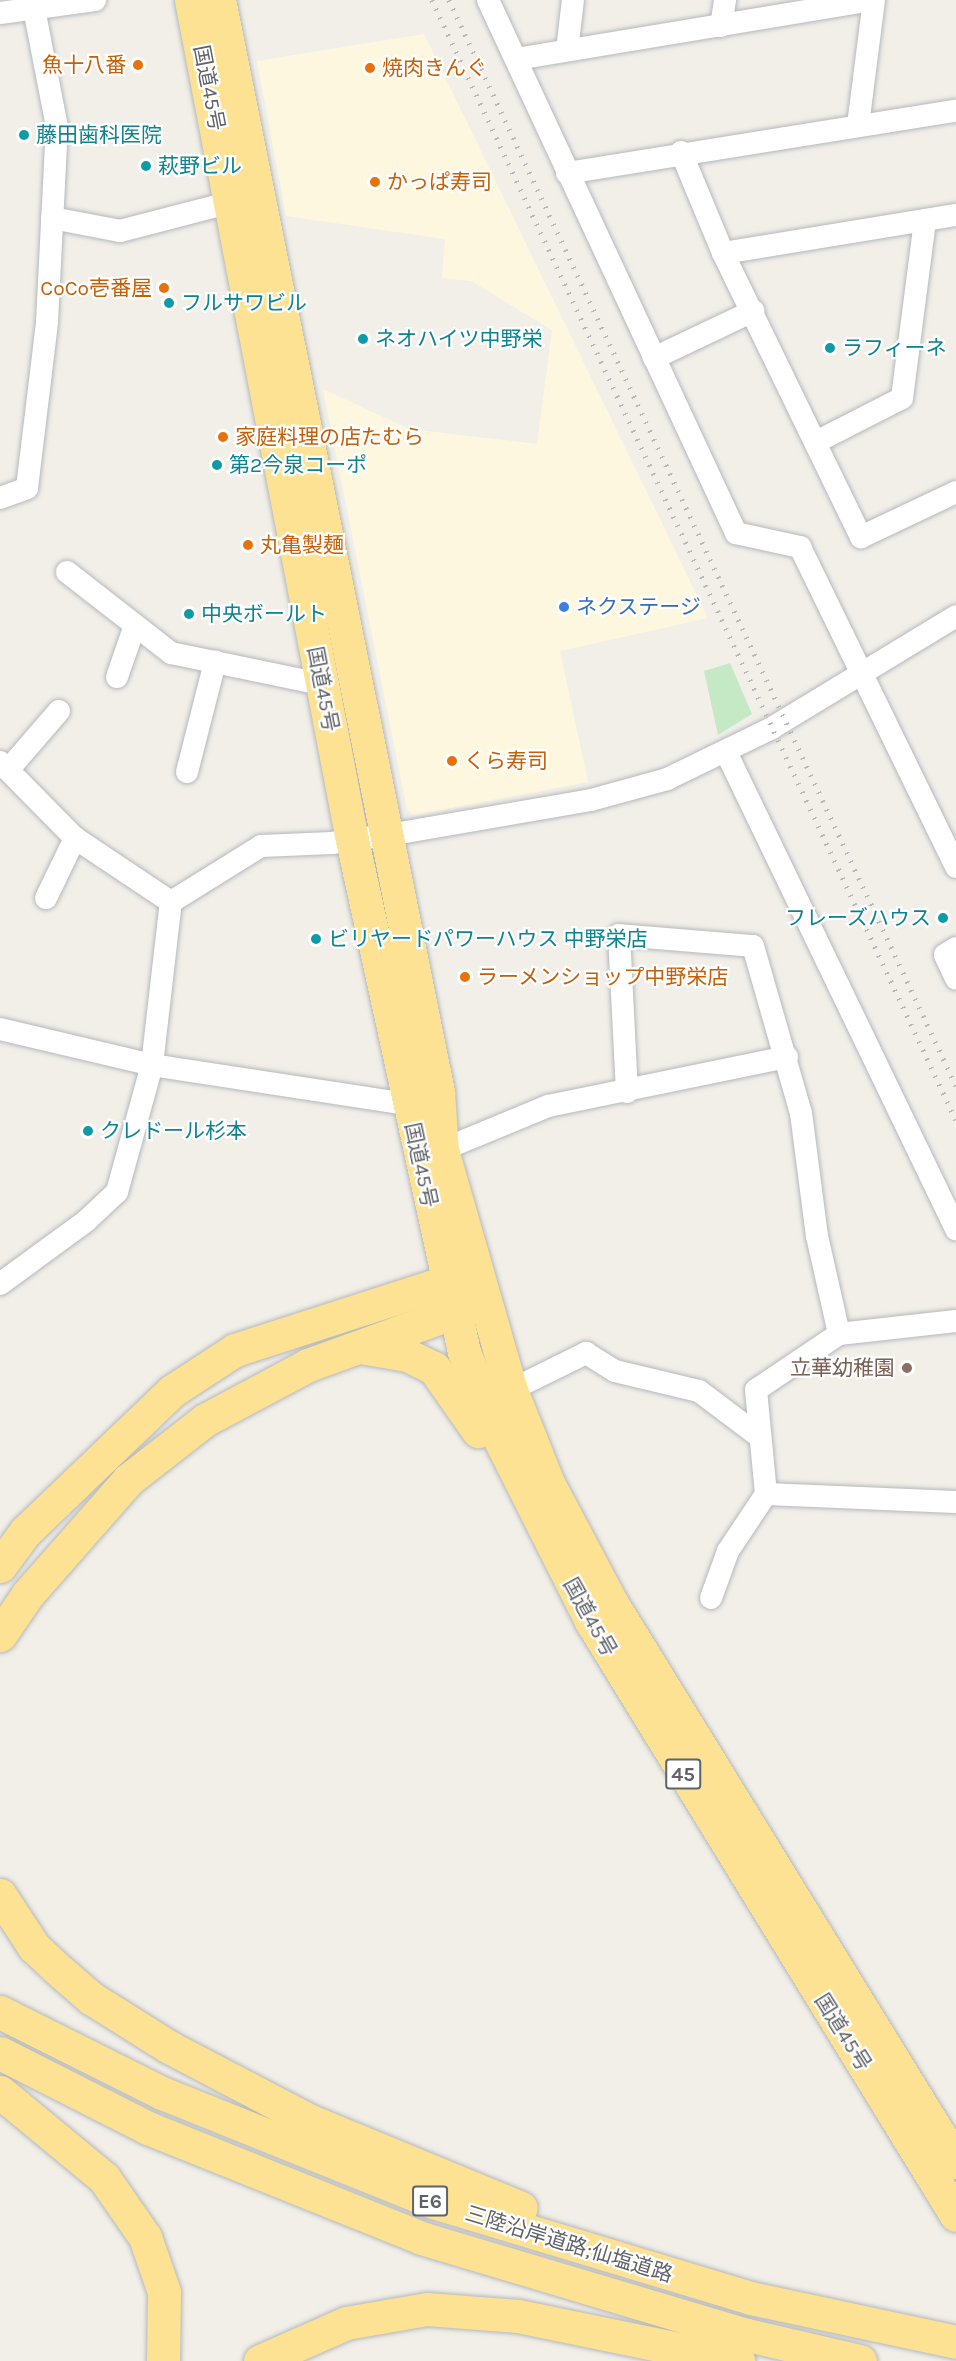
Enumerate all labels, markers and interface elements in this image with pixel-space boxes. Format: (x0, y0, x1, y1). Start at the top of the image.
street label: 国道45号 (188, 43, 230, 133)
place label: 魚十八番 (42, 52, 126, 78)
place label: 焼肉きんぐ (382, 55, 487, 81)
marker: 魚十八番 (131, 58, 145, 72)
marker: 焼肉きんぐ (363, 61, 377, 75)
place label: 藤田歯科医院 (36, 122, 162, 148)
marker: 藤田歯科医院 (17, 128, 31, 142)
place label: 萩野ビル (158, 153, 242, 179)
marker: 萩野ビル (139, 159, 153, 173)
place label: かっぱ寿司 (387, 169, 492, 195)
marker: かっぱ寿司 (368, 175, 382, 189)
place label: CoCo壱番屋 (40, 275, 152, 301)
marker: CoCo壱番屋 (157, 281, 171, 295)
place label: フルサワビル (181, 290, 307, 316)
marker: フルサワビル (162, 296, 176, 310)
place label: ネオハイツ中野栄 (375, 326, 543, 352)
marker: ネオハイツ中野栄 (356, 332, 370, 346)
place label: ラフィーネ (842, 335, 947, 361)
marker: ラフィーネ (823, 341, 837, 355)
place label: 家庭料理の店たむら (235, 424, 424, 450)
marker: 家庭料理の店たむら (216, 430, 230, 444)
place label: 第2今泉コーポ (229, 452, 367, 478)
marker: 第2今泉コーポ (210, 458, 224, 472)
place label: 丸亀製麺 (260, 532, 344, 558)
marker: 丸亀製麺 (241, 538, 255, 552)
place label: ネクステージ (576, 594, 702, 620)
marker: ネクステージ (557, 600, 571, 614)
place label: 中央ボールト (201, 601, 327, 627)
marker: 中央ボールト (182, 607, 196, 621)
street label: 国道45号 (302, 644, 344, 734)
place label: くら寿司 (464, 748, 548, 774)
marker: くら寿司 (445, 754, 459, 768)
place label: フレーズハウス (784, 905, 931, 931)
marker: フレーズハウス (936, 911, 950, 925)
place label: ビリヤードパワーハウス 中野栄店 (328, 926, 648, 952)
marker: ビリヤードパワーハウス 中野栄店 (309, 932, 323, 946)
place label: ラーメンショップ中野栄店 (477, 964, 729, 990)
marker: ラーメンショップ中野栄店 (458, 970, 472, 984)
place label: クレドール杉本 (100, 1118, 247, 1144)
street label: 国道45号 (400, 1120, 442, 1210)
marker: クレドール杉本 (81, 1124, 95, 1138)
place label: 立華幼稚園 (790, 1355, 895, 1381)
marker: 立華幼稚園 (900, 1361, 914, 1375)
street label: 国道45号 (558, 1573, 622, 1661)
road number: 45 (665, 1757, 701, 1791)
street label: 国道45号 (809, 1989, 877, 2075)
road number: E6 (412, 2184, 448, 2218)
street label: 三陸沿岸道路;仙塩道路 (462, 2200, 676, 2288)

